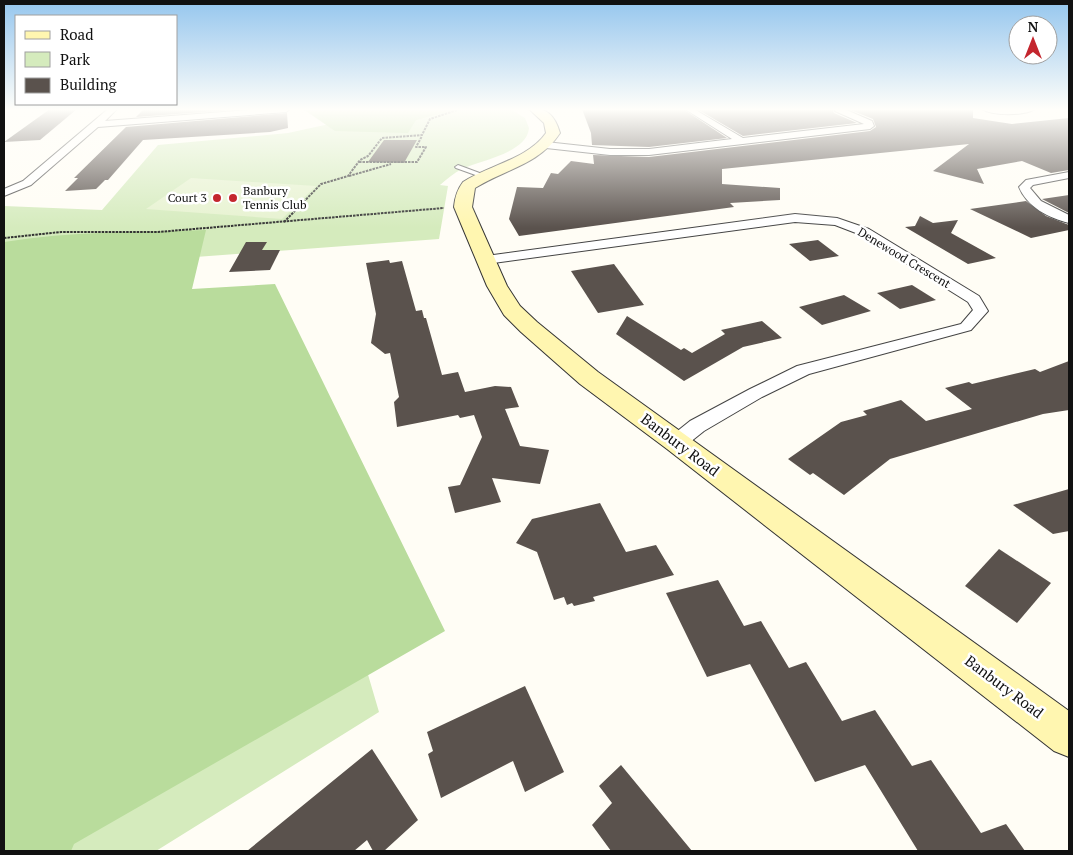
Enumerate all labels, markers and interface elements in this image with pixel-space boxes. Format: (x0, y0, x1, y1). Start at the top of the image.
legend (15, 15, 178, 105)
north arrow (1008, 15, 1058, 65)
text: N (1028, 17, 1039, 36)
text: Road (60, 24, 93, 44)
text: Park (60, 49, 90, 69)
text: Building (60, 74, 118, 94)
place label: Banbury Tennis Club (243, 183, 307, 212)
place label: Court 3 (168, 190, 207, 205)
marker: Court 3 (211, 192, 223, 204)
marker: Banbury Tennis Club (227, 192, 239, 204)
street label: Denewood Crescent (855, 224, 954, 291)
street label: Banbury Road (637, 408, 724, 480)
street label: Banbury Road (961, 650, 1048, 722)

